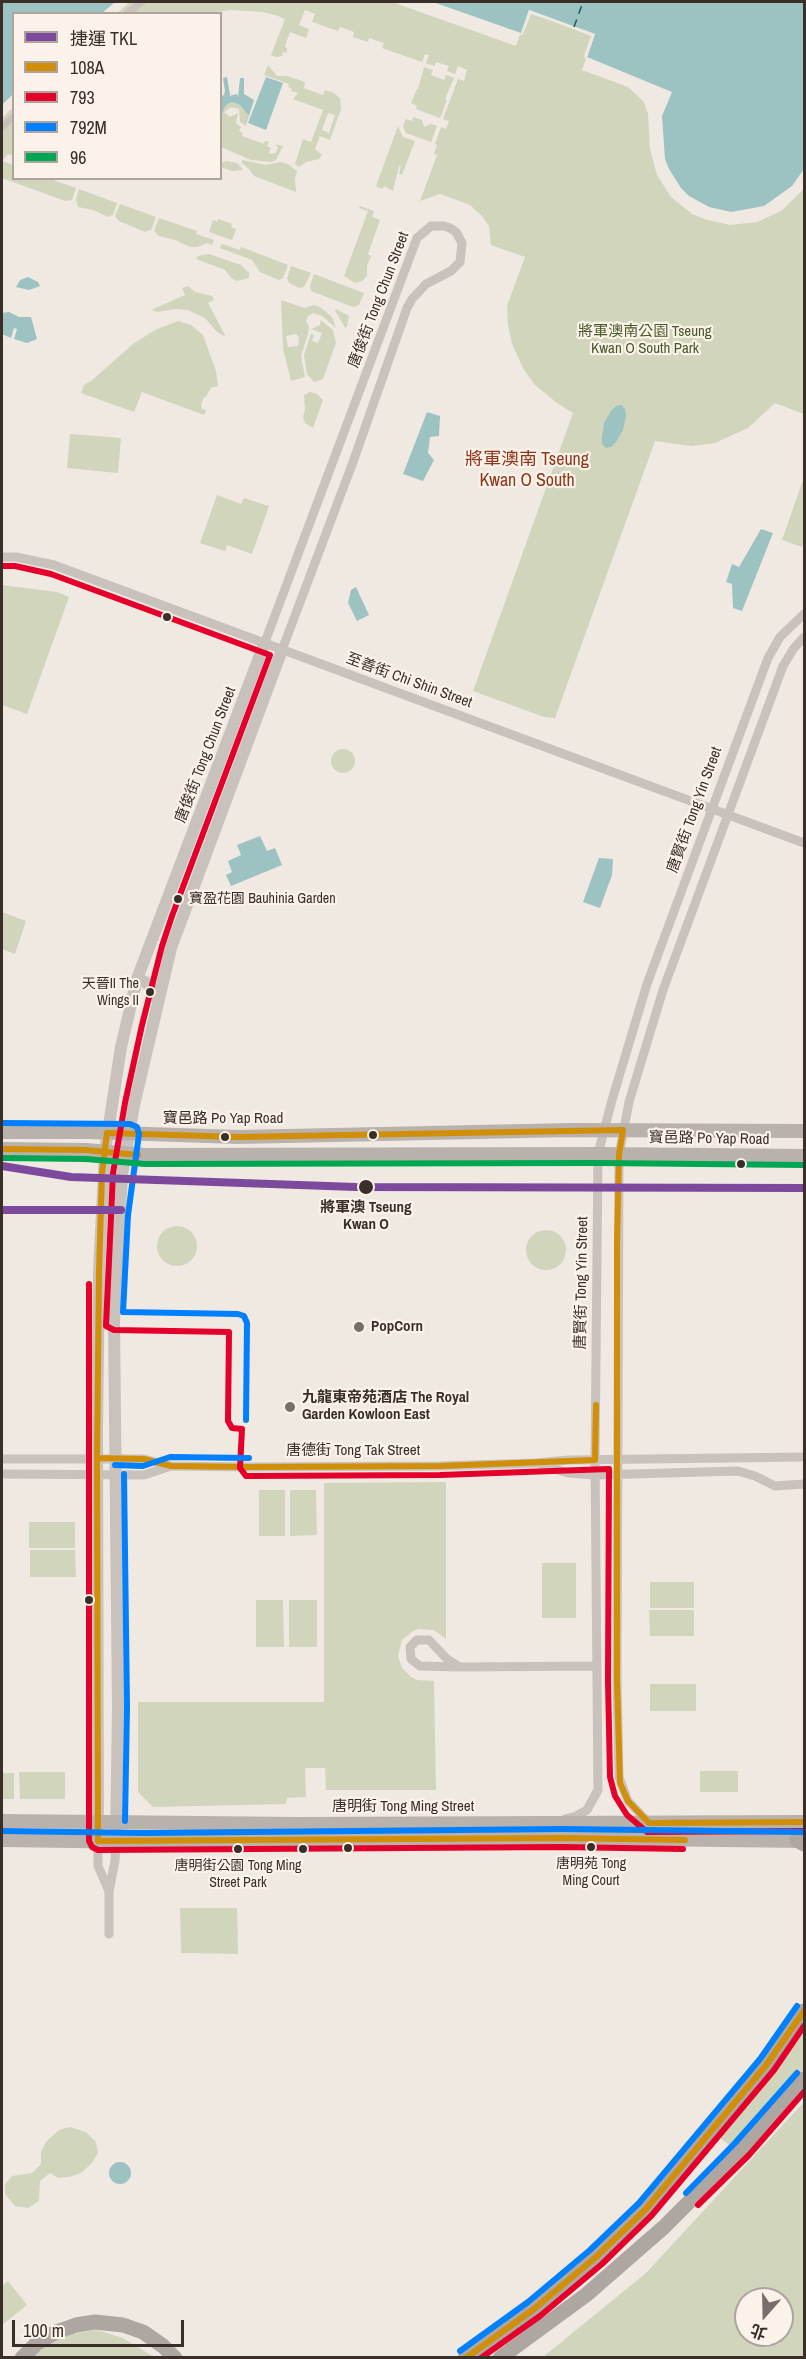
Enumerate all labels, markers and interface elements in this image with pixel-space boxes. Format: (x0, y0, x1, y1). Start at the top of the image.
legend (12, 12, 222, 180)
text: 捷運 TKL (70, 26, 137, 51)
text: 108A (70, 55, 104, 80)
text: 793 (70, 85, 95, 110)
text: 792M (70, 115, 107, 140)
text: 96 (70, 145, 86, 170)
street label: 唐俊街 Tong Chun Street (345, 229, 413, 371)
park label: 將軍澳南公園 Tseung Kwan O South Park (578, 323, 712, 358)
district label: 將軍澳南 Tseung Kwan O South (465, 449, 589, 492)
unlabelled marker (161, 611, 173, 623)
street label: 至善街 Chi Shin Street (344, 650, 474, 712)
street label: 唐俊街 Tong Chun Street (172, 684, 240, 826)
street label: 唐賢街 Tong Yin Street (664, 745, 726, 875)
place label: 寶盈花園 Bauhinia Garden (189, 891, 336, 907)
marker: 寶盈花園 Bauhinia Garden (172, 893, 184, 905)
place label: 天晉II The Wings II (82, 976, 139, 1008)
marker: 天晉II The Wings II (144, 986, 156, 998)
street label: 寶邑路 Po Yap Road (163, 1110, 283, 1128)
unlabelled marker (367, 1129, 379, 1141)
street label: 寶邑路 Po Yap Road (649, 1129, 769, 1149)
unlabelled marker (219, 1131, 231, 1143)
unlabelled marker (735, 1158, 747, 1170)
marker: 將軍澳 Tseung Kwan O (357, 1178, 375, 1196)
place label: 將軍澳 Tseung Kwan O (320, 1199, 412, 1234)
street label: 唐賢街 Tong Yin Street (572, 1216, 592, 1350)
place label: PopCorn (371, 1318, 423, 1336)
marker: PopCorn (352, 1320, 366, 1334)
place label: 九龍東帝苑酒店 The Royal Garden Kowloon East (302, 1389, 469, 1424)
marker: 九龍東帝苑酒店 The Royal Garden Kowloon East (283, 1400, 297, 1414)
street label: 唐德街 Tong Tak Street (286, 1442, 420, 1460)
unlabelled marker (83, 1594, 95, 1606)
street label: 唐明街 Tong Ming Street (332, 1798, 474, 1816)
marker: 唐明苑 Tong Ming Court (585, 1841, 597, 1853)
unlabelled marker (342, 1842, 354, 1854)
marker: 唐明街公園 Tong Ming Street Park (232, 1843, 244, 1855)
unlabelled marker (297, 1843, 309, 1855)
place label: 唐明苑 Tong Ming Court (556, 1856, 626, 1888)
place label: 唐明街公園 Tong Ming Street Park (175, 1858, 301, 1890)
north arrow (734, 2287, 794, 2347)
scale bar (15, 2308, 188, 2346)
text: 100 m (23, 2318, 64, 2343)
text: 北 (747, 2319, 770, 2345)

